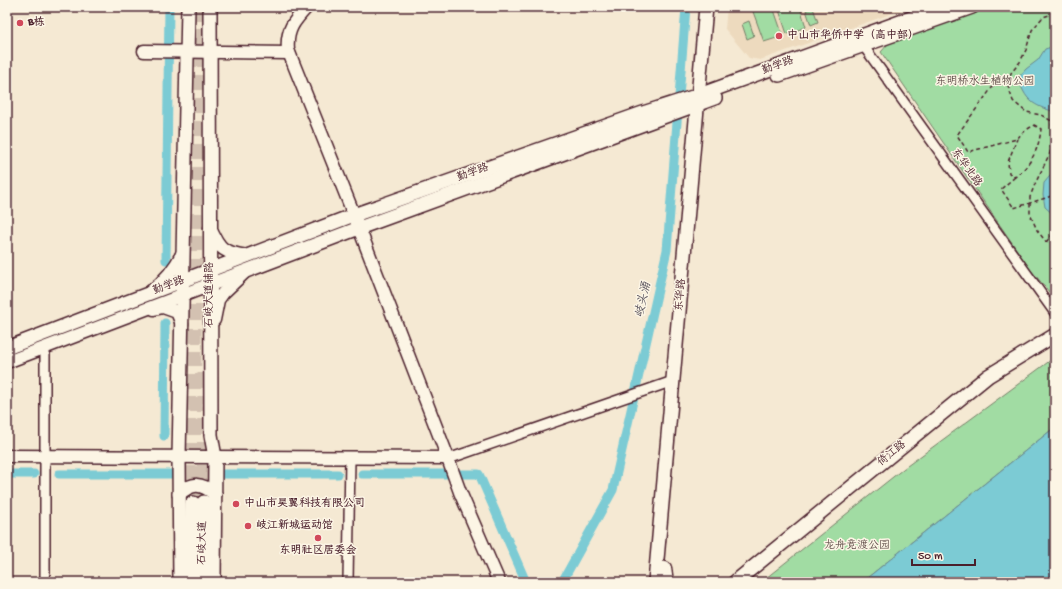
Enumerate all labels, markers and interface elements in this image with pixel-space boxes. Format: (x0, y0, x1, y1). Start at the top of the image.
place label: B栋 (27, 16, 45, 29)
marker: B栋 (15, 18, 25, 28)
place label: 中山市华侨中学（高中部） (787, 29, 919, 42)
marker: 中山市华侨中学（高中部） (774, 31, 784, 41)
street label: 勤学路 (760, 53, 796, 77)
park label: 东明桥水生植物公园 (936, 74, 1035, 88)
street label: 东华北路 (948, 146, 985, 189)
street label: 勤学路 (455, 160, 491, 184)
street label: 石岐大道辅路 (203, 262, 216, 328)
street label: 勤学路 (151, 273, 187, 298)
street label: 东华路 (673, 278, 688, 312)
water label: 岐头涌 (632, 280, 655, 319)
street label: 倚江路 (875, 438, 909, 469)
place label: 中山市昊翼科技有限公司 (244, 497, 365, 510)
marker: 中山市昊翼科技有限公司 (231, 499, 241, 509)
place label: 岐江新城运动馆 (256, 519, 333, 532)
street label: 石岐大道 (196, 521, 209, 565)
marker: 岐江新城运动馆 (243, 521, 253, 531)
marker: 东明社区居委会 (313, 533, 323, 543)
park label: 龙舟竞渡公园 (824, 538, 890, 552)
scale bar (912, 541, 975, 567)
place label: 东明社区居委会 (280, 544, 357, 557)
text: 50 m (918, 550, 943, 564)

